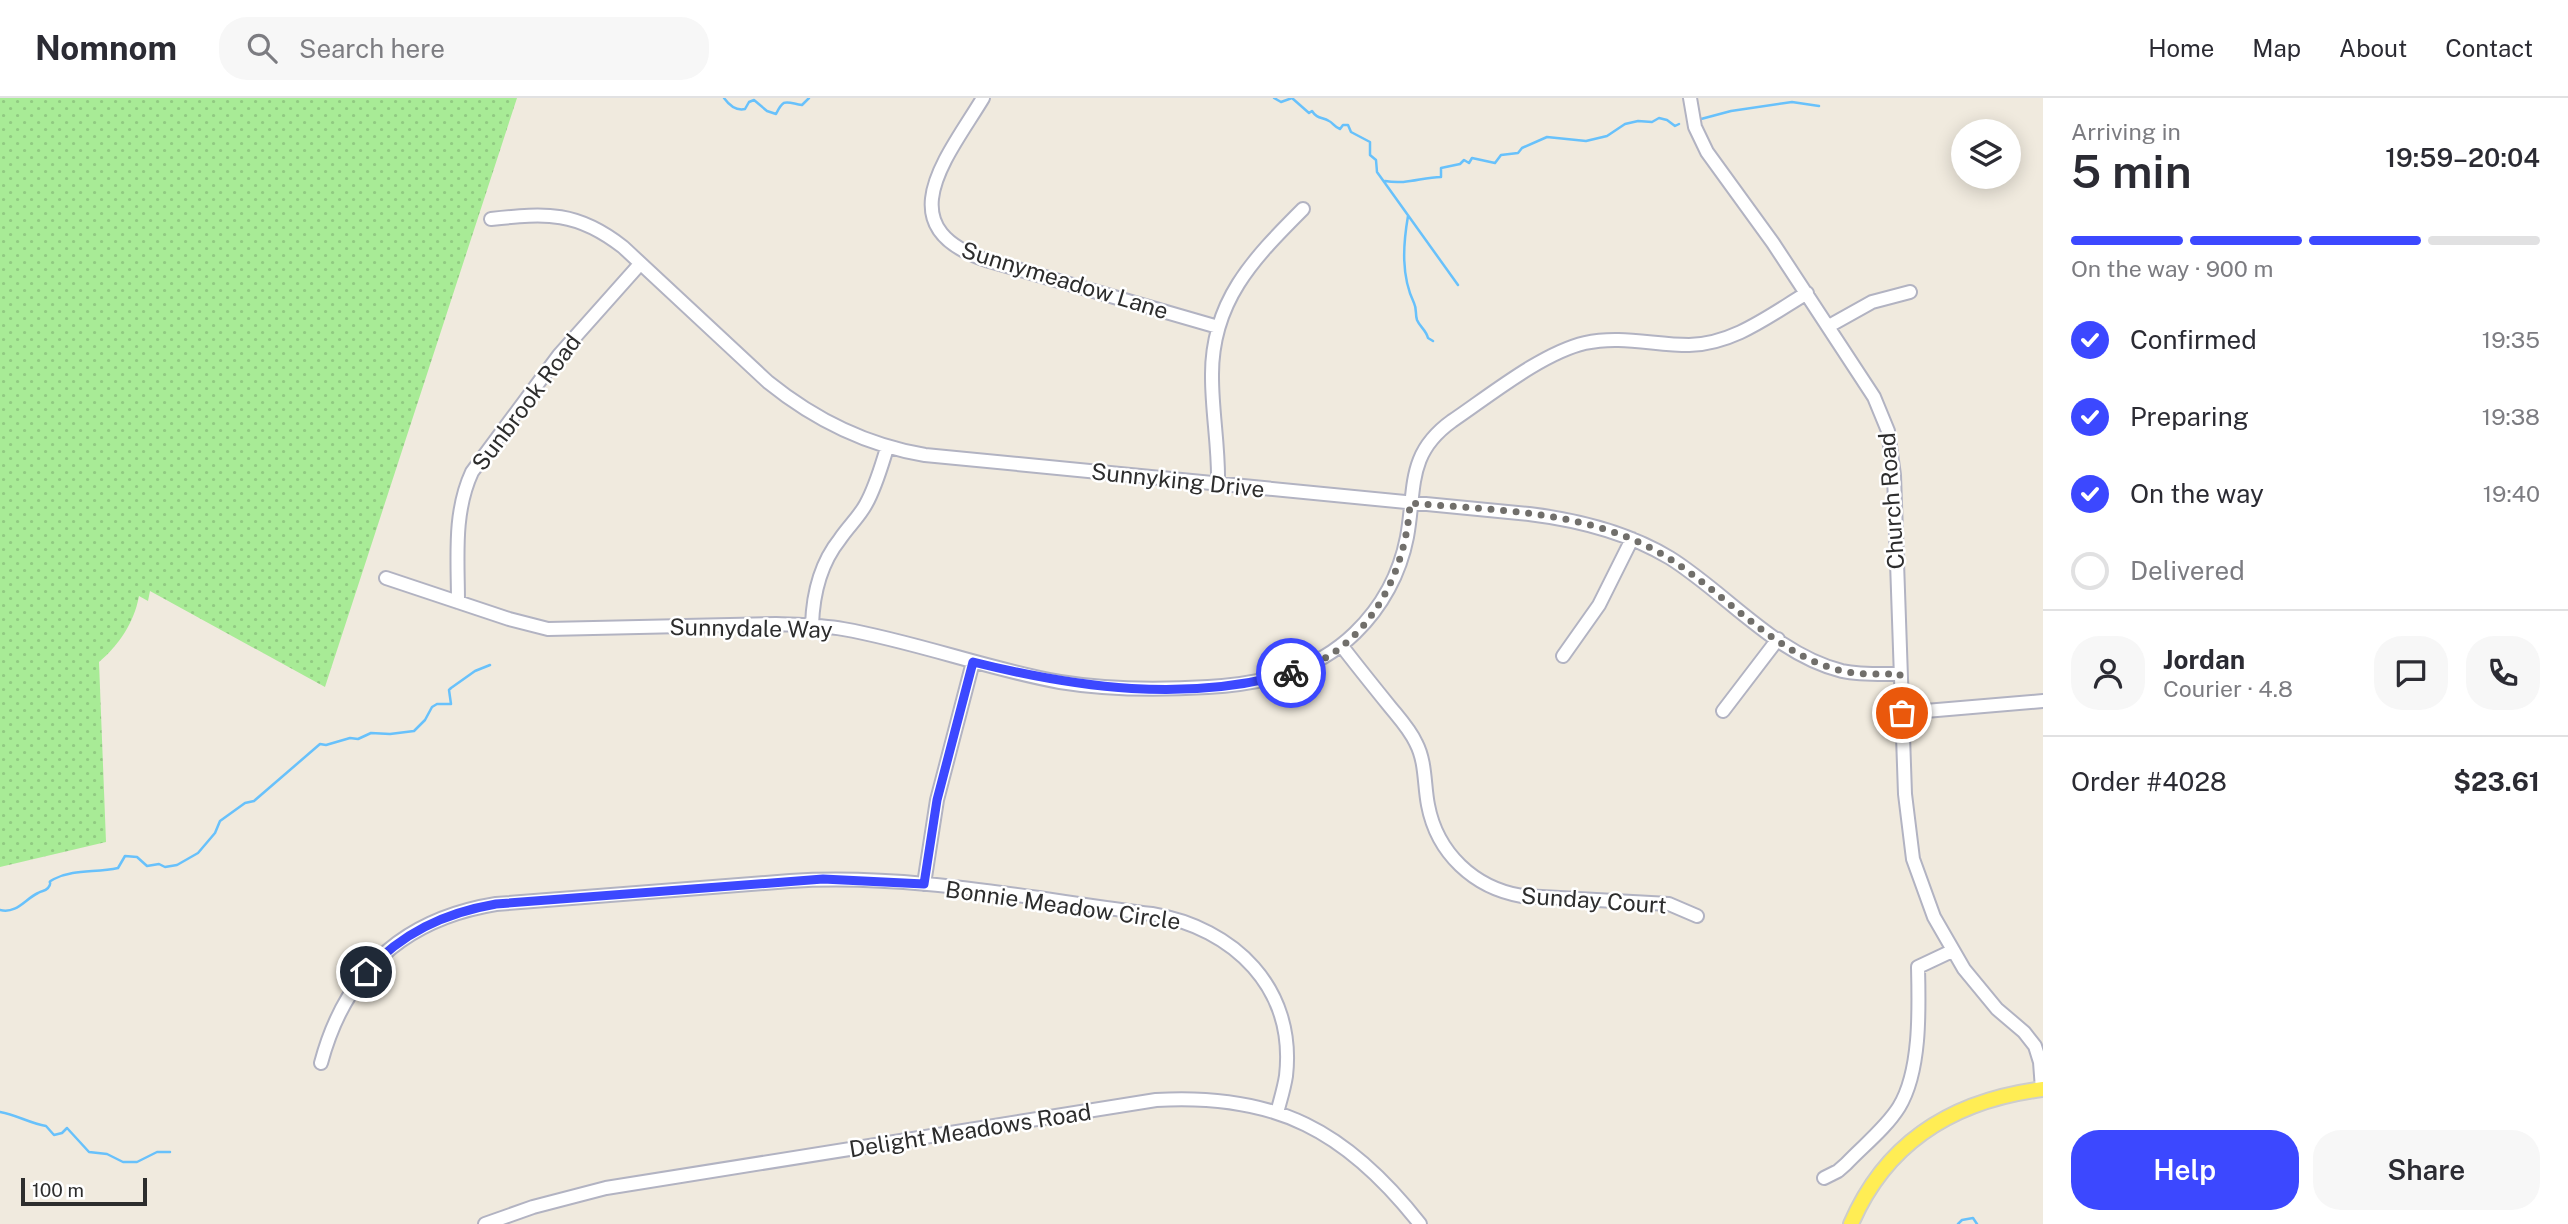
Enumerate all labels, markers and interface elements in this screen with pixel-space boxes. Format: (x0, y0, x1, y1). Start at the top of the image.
search box (219, 17, 709, 80)
text: Nomnom (35, 29, 177, 67)
icon: search (243, 29, 281, 67)
text: Search here (299, 33, 445, 64)
text: Home (2148, 34, 2214, 62)
text: Map (2252, 34, 2301, 62)
text: About (2339, 34, 2407, 62)
text: Contact (2445, 34, 2533, 62)
text: Arriving in (2071, 118, 2181, 145)
map controls (1951, 119, 2021, 189)
button: layers (1951, 119, 2021, 189)
text: 19:59–20:04 (2385, 142, 2540, 173)
text: 5 min (2071, 144, 2192, 198)
street label: Sunnymeadow Lane (958, 236, 1172, 324)
text: On the way · 900 m (2071, 255, 2273, 282)
icon: check (2071, 321, 2109, 359)
text: Confirmed (2130, 324, 2257, 355)
text: 19:35 (2482, 326, 2540, 353)
street label: Sunbrook Road (466, 329, 586, 475)
icon: check (2071, 398, 2109, 436)
text: Preparing (2130, 401, 2249, 432)
text: 19:38 (2482, 403, 2540, 430)
street label: Church Road (1873, 432, 1909, 570)
street label: Sunnyking Drive (1090, 457, 1266, 503)
icon: check (2071, 475, 2109, 513)
text: On the way (2130, 478, 2264, 509)
text: 19:40 (2483, 480, 2540, 507)
text: Delivered (2130, 555, 2245, 586)
street label: Sunnydale Way (669, 613, 833, 643)
button: person (2071, 636, 2145, 710)
button: chat (2374, 636, 2448, 710)
button: phone (2466, 636, 2540, 710)
courier (1256, 638, 1326, 708)
text: Jordan (2163, 644, 2245, 675)
icon: bike (1272, 654, 1310, 692)
text: Courier · 4.8 (2163, 675, 2293, 702)
pin (1872, 683, 1932, 743)
icon: bag (1883, 694, 1921, 732)
text: Order #4028 (2071, 766, 2227, 797)
text: $23.61 (2453, 766, 2540, 797)
street label: Bonnie Meadow Circle (944, 875, 1182, 935)
street label: Sunday Court (1520, 881, 1668, 919)
pin (336, 942, 396, 1002)
icon: home (347, 953, 385, 991)
street label: Delight Meadows Road (847, 1098, 1093, 1162)
button: Help (2071, 1130, 2299, 1210)
button: Share (2313, 1130, 2540, 1210)
scale bar (21, 1175, 147, 1207)
text: 100 m (32, 1179, 84, 1201)

